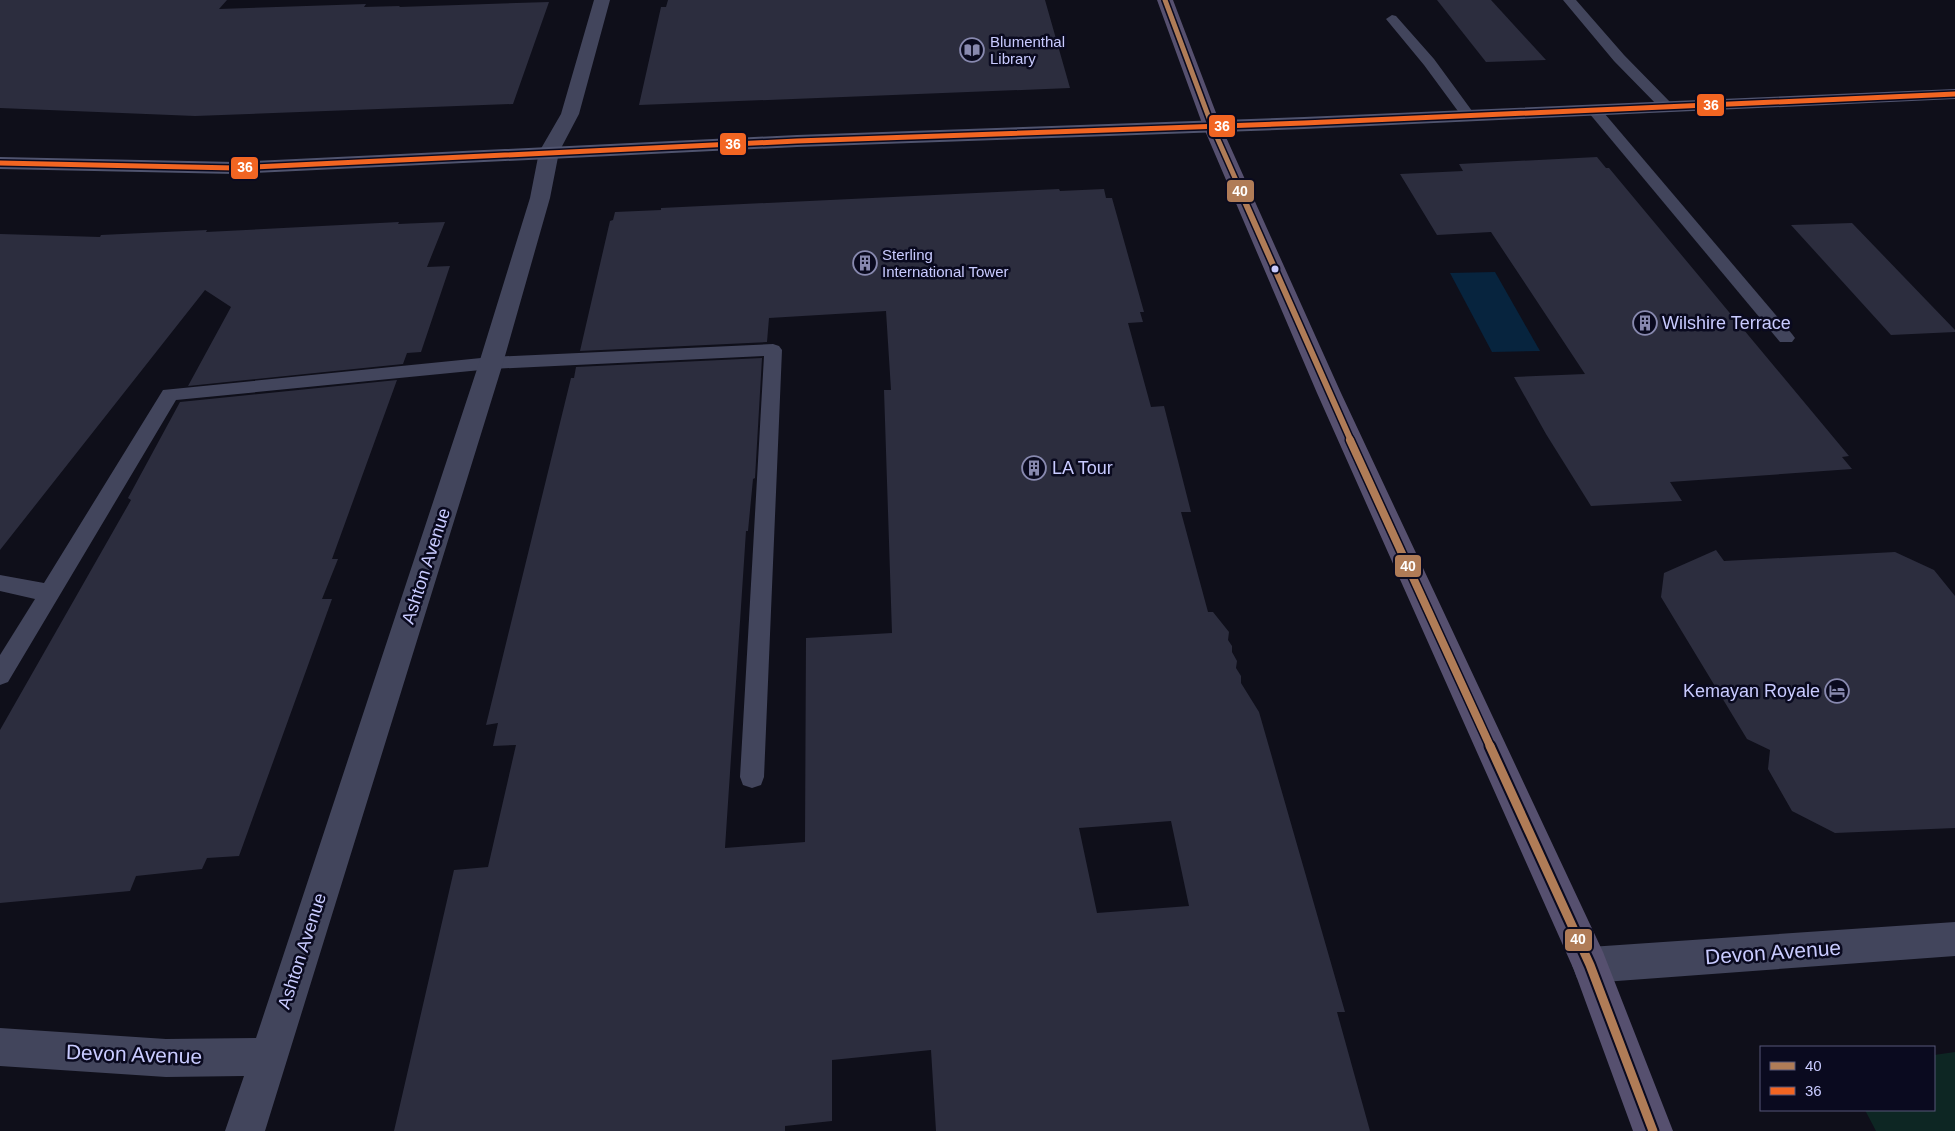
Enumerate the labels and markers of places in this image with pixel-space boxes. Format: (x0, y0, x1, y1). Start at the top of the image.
place label: Blumenthal Library (990, 33, 1065, 67)
library icon: Blumenthal Library (959, 37, 985, 63)
place label: Sterling International Tower (882, 246, 1008, 280)
building icon: Sterling International Tower (852, 250, 878, 276)
unlabelled marker (1270, 264, 1280, 274)
building icon: Wilshire Terrace (1632, 310, 1658, 336)
place label: Wilshire Terrace (1662, 313, 1791, 333)
building icon: LA Tour (1021, 455, 1047, 481)
place label: LA Tour (1052, 458, 1113, 478)
hotel icon: Kemayan Royale (1824, 678, 1850, 704)
place label: Kemayan Royale (1683, 681, 1820, 701)

